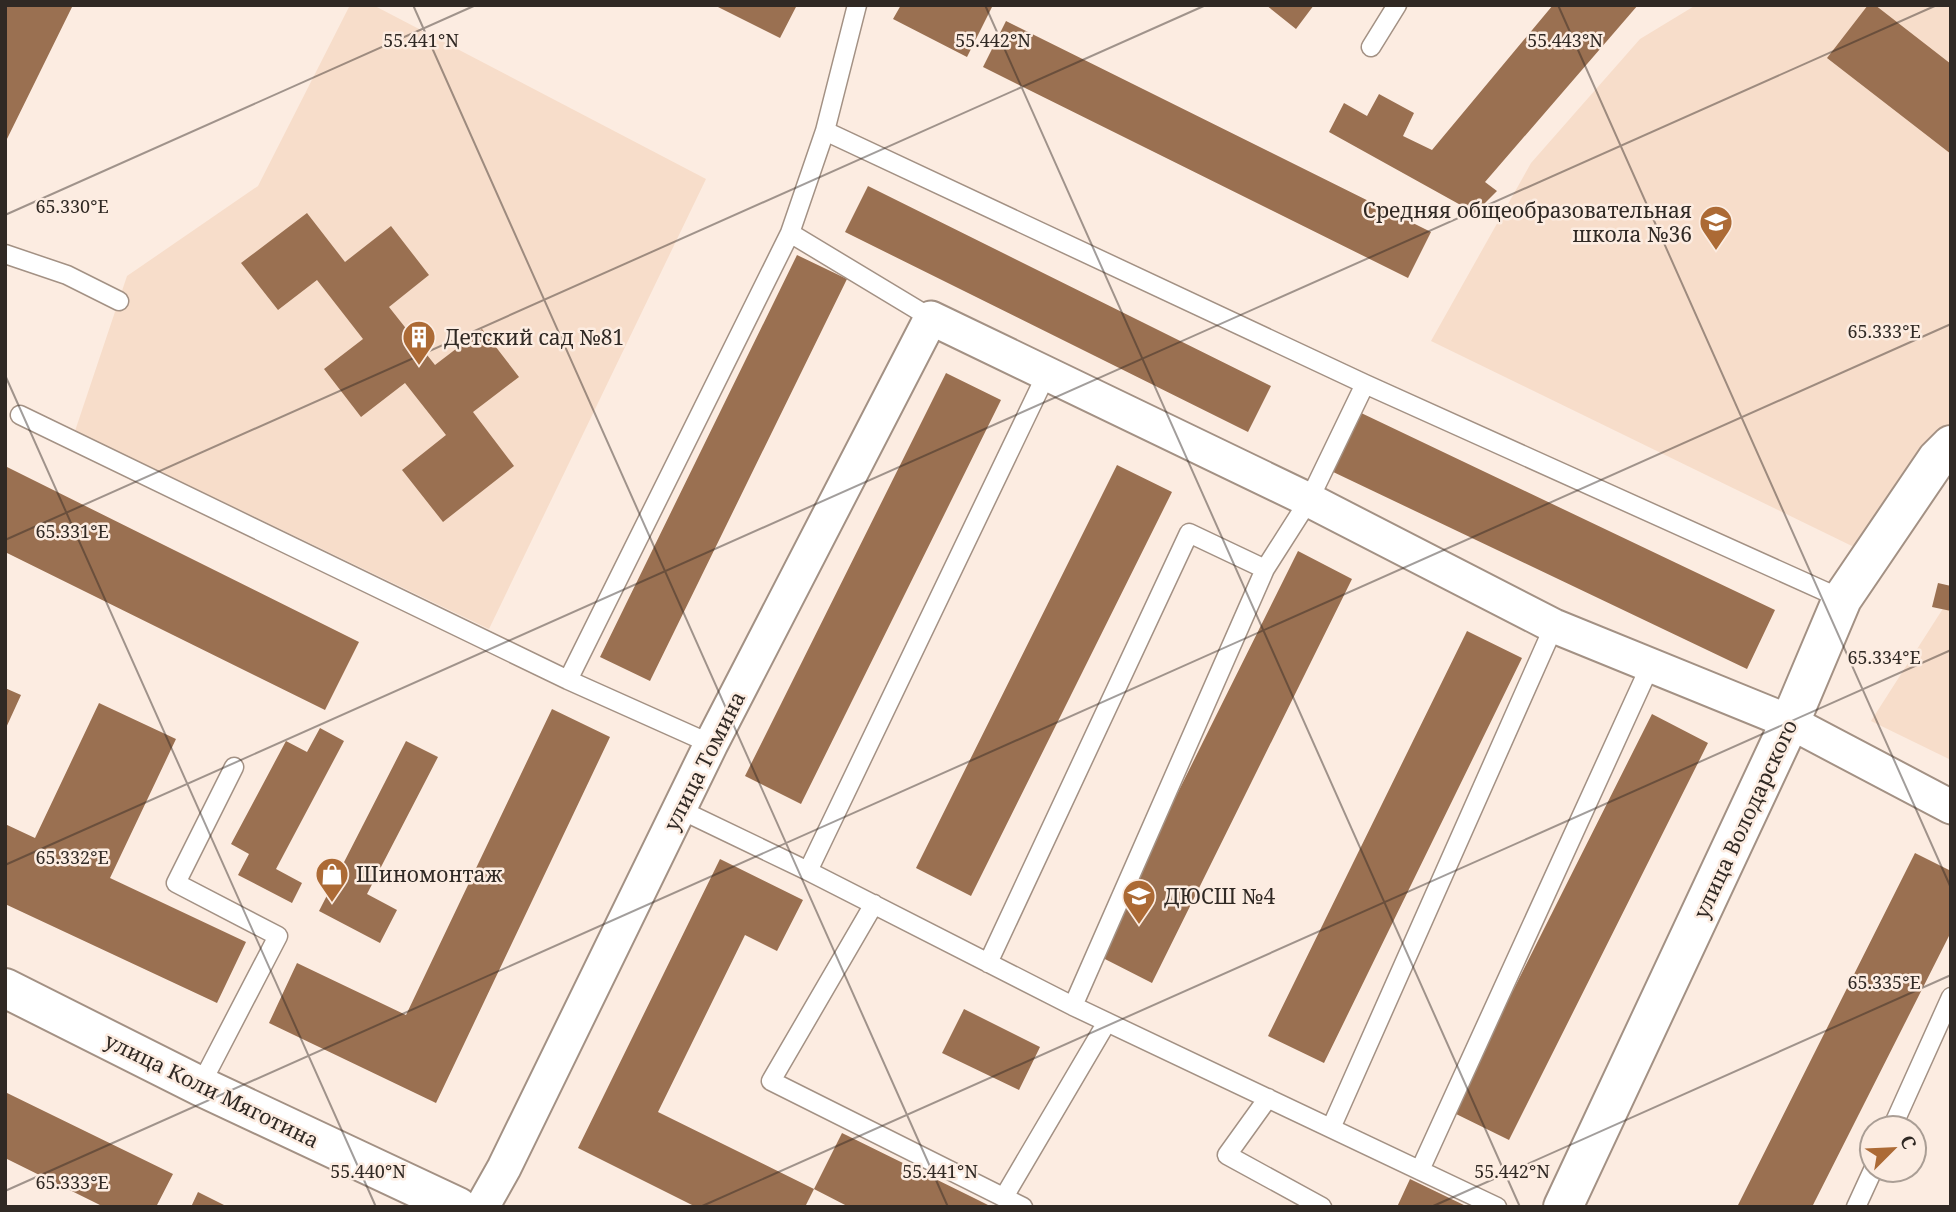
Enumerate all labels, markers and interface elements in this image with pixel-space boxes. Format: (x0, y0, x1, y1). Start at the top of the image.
text: 55.441°N (383, 28, 459, 52)
text: 55.442°N (955, 28, 1031, 52)
text: 55.443°N (1527, 28, 1603, 52)
text: 65.330°E (35, 194, 109, 218)
place label: Средняя общеобразовательная школа №36 (1363, 196, 1692, 248)
school or university icon: Средняя общеобразовательная школа №36 (1697, 203, 1735, 252)
building icon: Детский сад №81 (400, 318, 438, 367)
text: 65.333°E (1847, 319, 1921, 343)
place label: Детский сад №81 (444, 323, 624, 351)
text: 65.331°E (35, 519, 109, 543)
text: 65.334°E (1847, 645, 1921, 669)
street label: улица Томина (657, 686, 751, 836)
street label: улица Володарского (1687, 715, 1803, 923)
text: 65.332°E (35, 845, 109, 869)
shop icon: Шиномонтаж (313, 855, 351, 904)
place label: Шиномонтаж (356, 860, 503, 888)
school or university icon: ДЮСШ №4 (1120, 877, 1158, 926)
place label: ДЮСШ №4 (1164, 882, 1275, 910)
text: 65.335°E (1847, 970, 1921, 994)
street label: улица Коли Мяготина (100, 1026, 324, 1154)
north arrow (1858, 1114, 1928, 1184)
text: С (1894, 1131, 1923, 1153)
text: 55.440°N (330, 1159, 406, 1183)
text: 55.441°N (902, 1159, 978, 1183)
text: 55.442°N (1474, 1159, 1550, 1183)
text: 65.333°E (35, 1170, 109, 1194)

